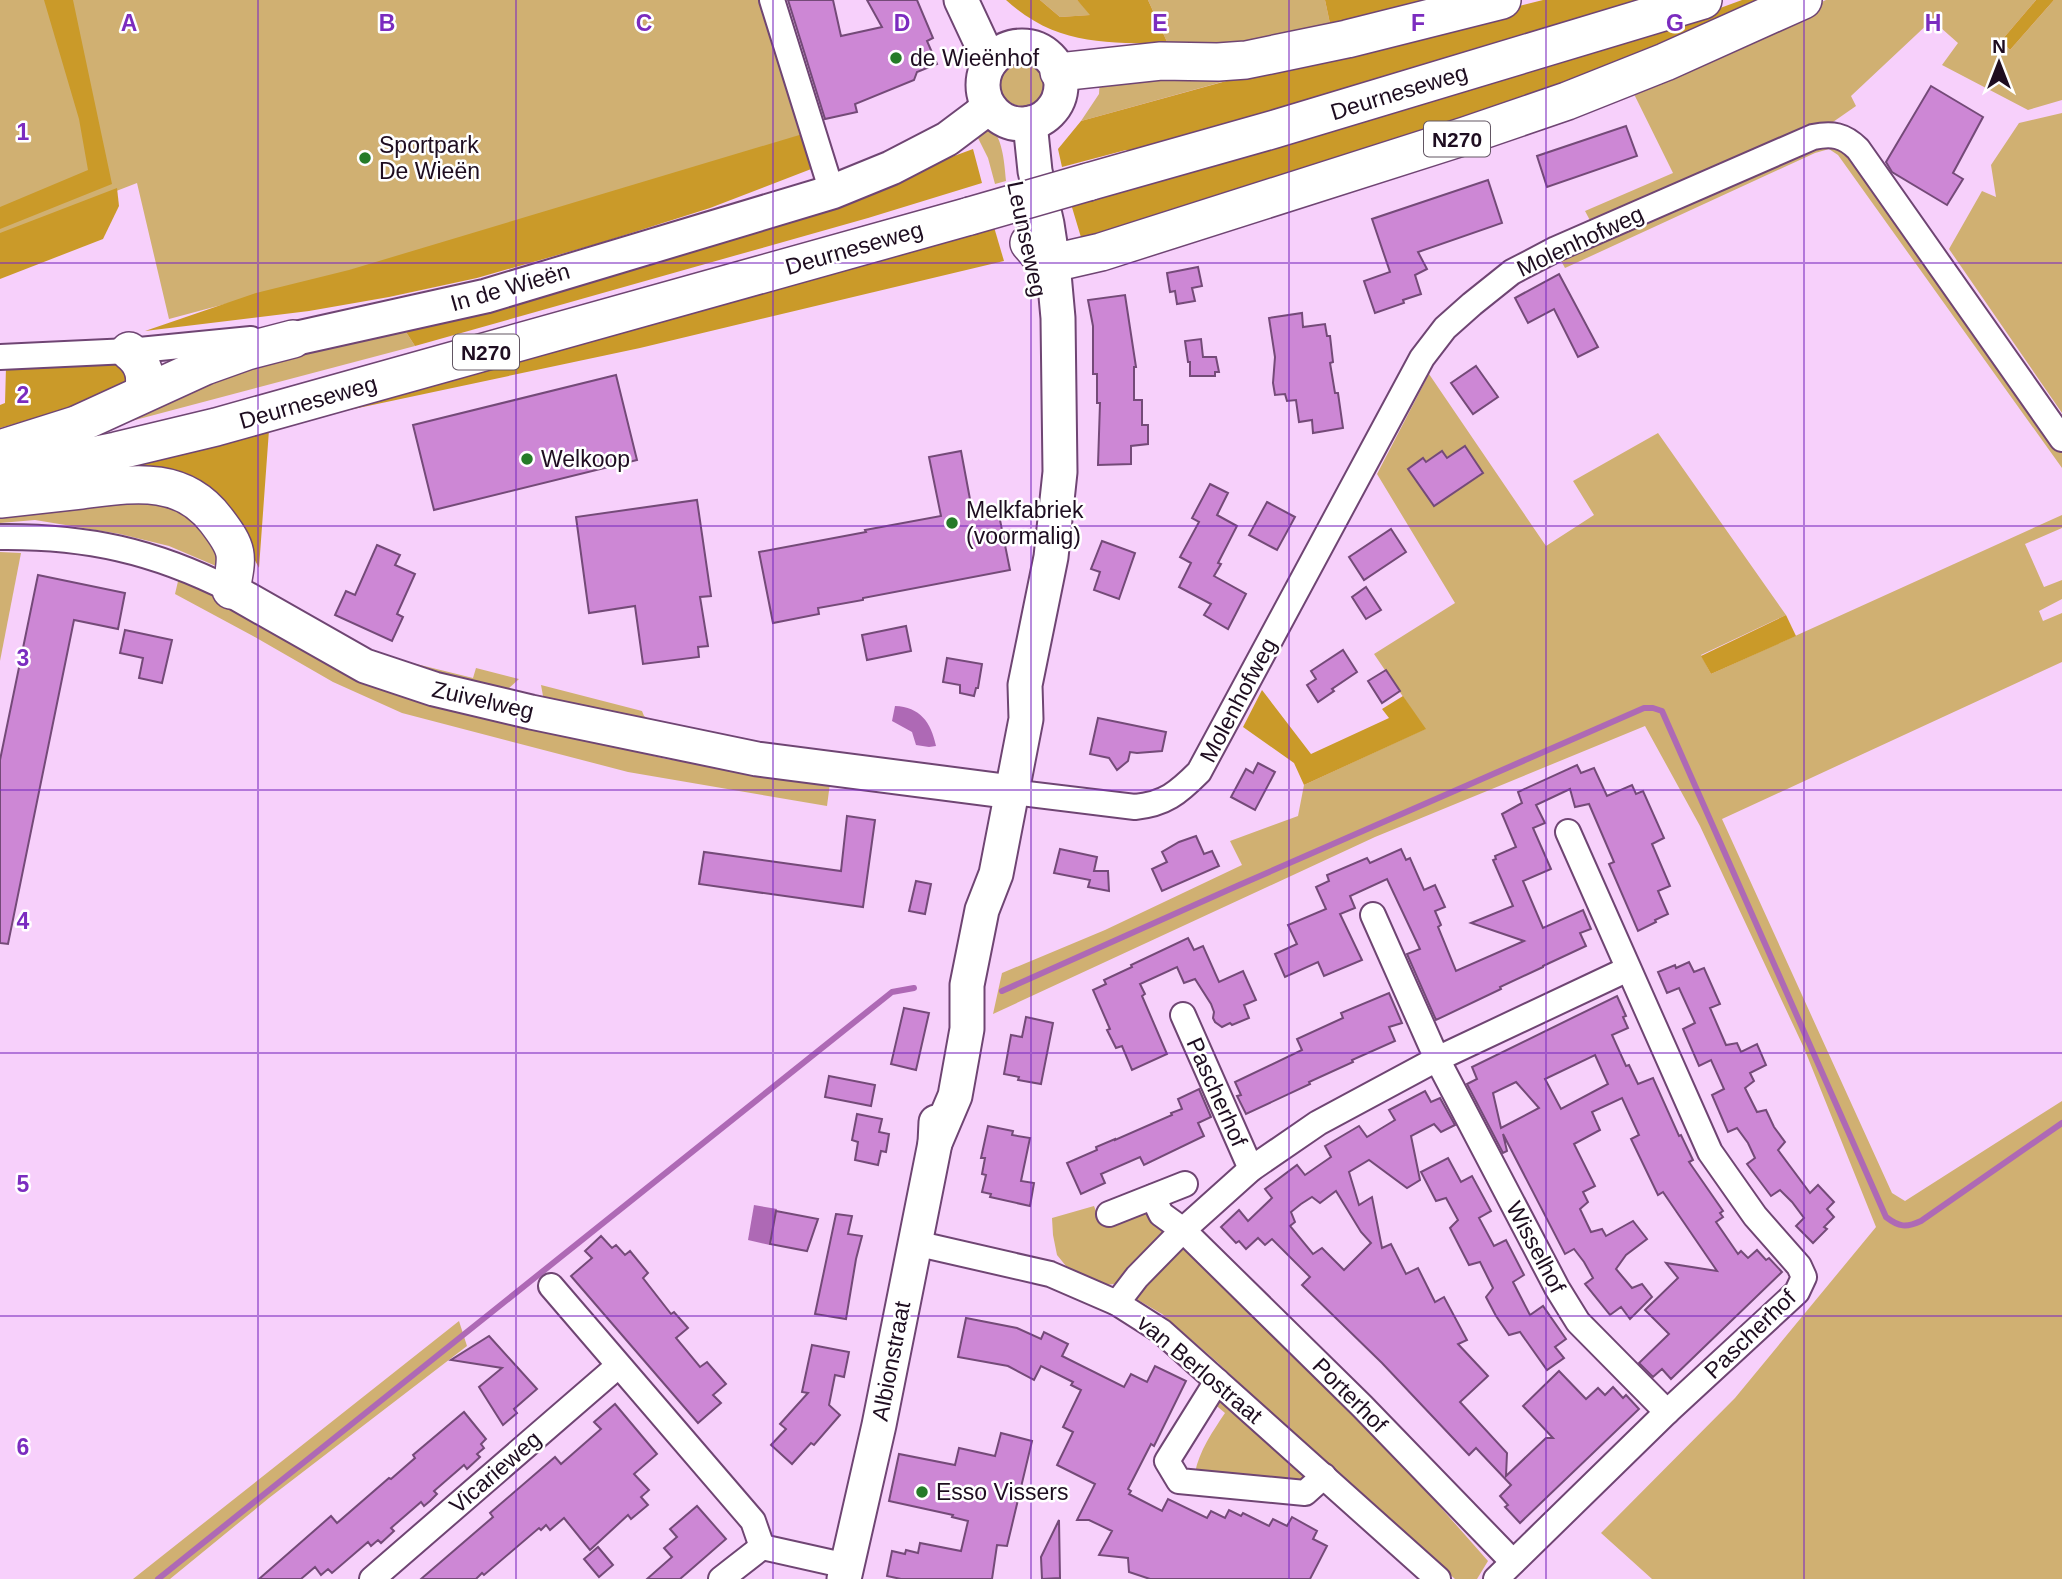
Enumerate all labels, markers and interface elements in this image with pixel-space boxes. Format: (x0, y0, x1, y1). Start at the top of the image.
text: A (121, 10, 137, 36)
text: B (379, 10, 395, 36)
text: C (636, 10, 652, 36)
text: D (894, 10, 910, 36)
text: E (1152, 10, 1168, 36)
text: F (1411, 10, 1425, 36)
text: G (1666, 10, 1684, 36)
text: H (1925, 10, 1941, 36)
north arrow (1964, 28, 2034, 98)
text: N (1992, 36, 2006, 57)
place label: de Wieënhof (910, 45, 1040, 71)
marker: de Wieënhof (888, 50, 904, 66)
street label: Deurneseweg (1327, 59, 1471, 125)
text: 1 (17, 119, 30, 145)
road number: N270 (1424, 122, 1490, 156)
place label: Sportpark De Wieën (379, 132, 480, 184)
marker: Sportpark De Wieën (357, 150, 373, 166)
street label: Leunseweg (1002, 179, 1052, 299)
street label: Molenhofweg (1513, 200, 1647, 282)
street label: Deurneseweg (782, 216, 926, 280)
street label: In de Wieën (447, 258, 573, 316)
road number: N270 (453, 334, 519, 370)
street label: Deurneseweg (236, 370, 380, 434)
text: 2 (17, 382, 29, 408)
place label: Welkoop (541, 446, 630, 472)
marker: Welkoop (519, 451, 535, 467)
place label: Melkfabriek (voormalig) (966, 497, 1084, 549)
marker: Melkfabriek (voormalig) (944, 515, 960, 531)
street label: Molenhofweg (1194, 633, 1282, 767)
text: 3 (17, 645, 29, 671)
street label: Zuivelweg (430, 676, 536, 724)
text: 4 (17, 908, 30, 934)
street label: Pascherhof (1181, 1034, 1253, 1151)
text: 5 (17, 1171, 30, 1197)
street label: Wisselhof (1501, 1197, 1571, 1298)
street label: Pascherhof (1699, 1284, 1801, 1384)
street label: Albionstraat (867, 1298, 915, 1423)
street label: van Berlostraat (1132, 1309, 1268, 1429)
street label: Porterhof (1307, 1352, 1393, 1438)
street label: Vicarieweg (444, 1425, 546, 1519)
text: 6 (17, 1434, 29, 1460)
place label: Esso Vissers (936, 1479, 1069, 1505)
marker: Esso Vissers (914, 1484, 930, 1500)

